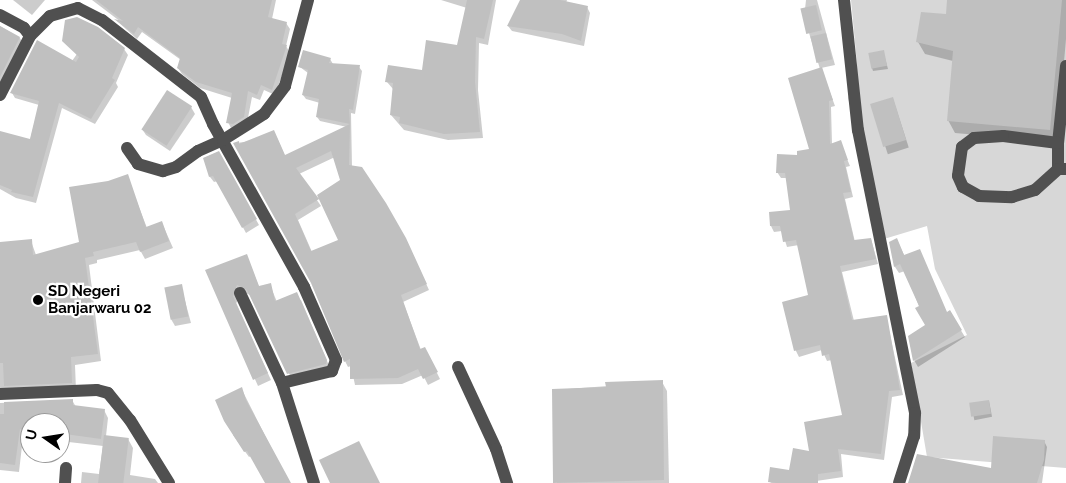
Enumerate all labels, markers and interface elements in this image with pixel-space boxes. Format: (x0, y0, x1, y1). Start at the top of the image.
place label: SD Negeri Banjarwaru 02 (48, 282, 152, 317)
marker: SD Negeri Banjarwaru 02 (32, 294, 44, 306)
north arrow (20, 413, 70, 463)
text: U (22, 428, 40, 442)

